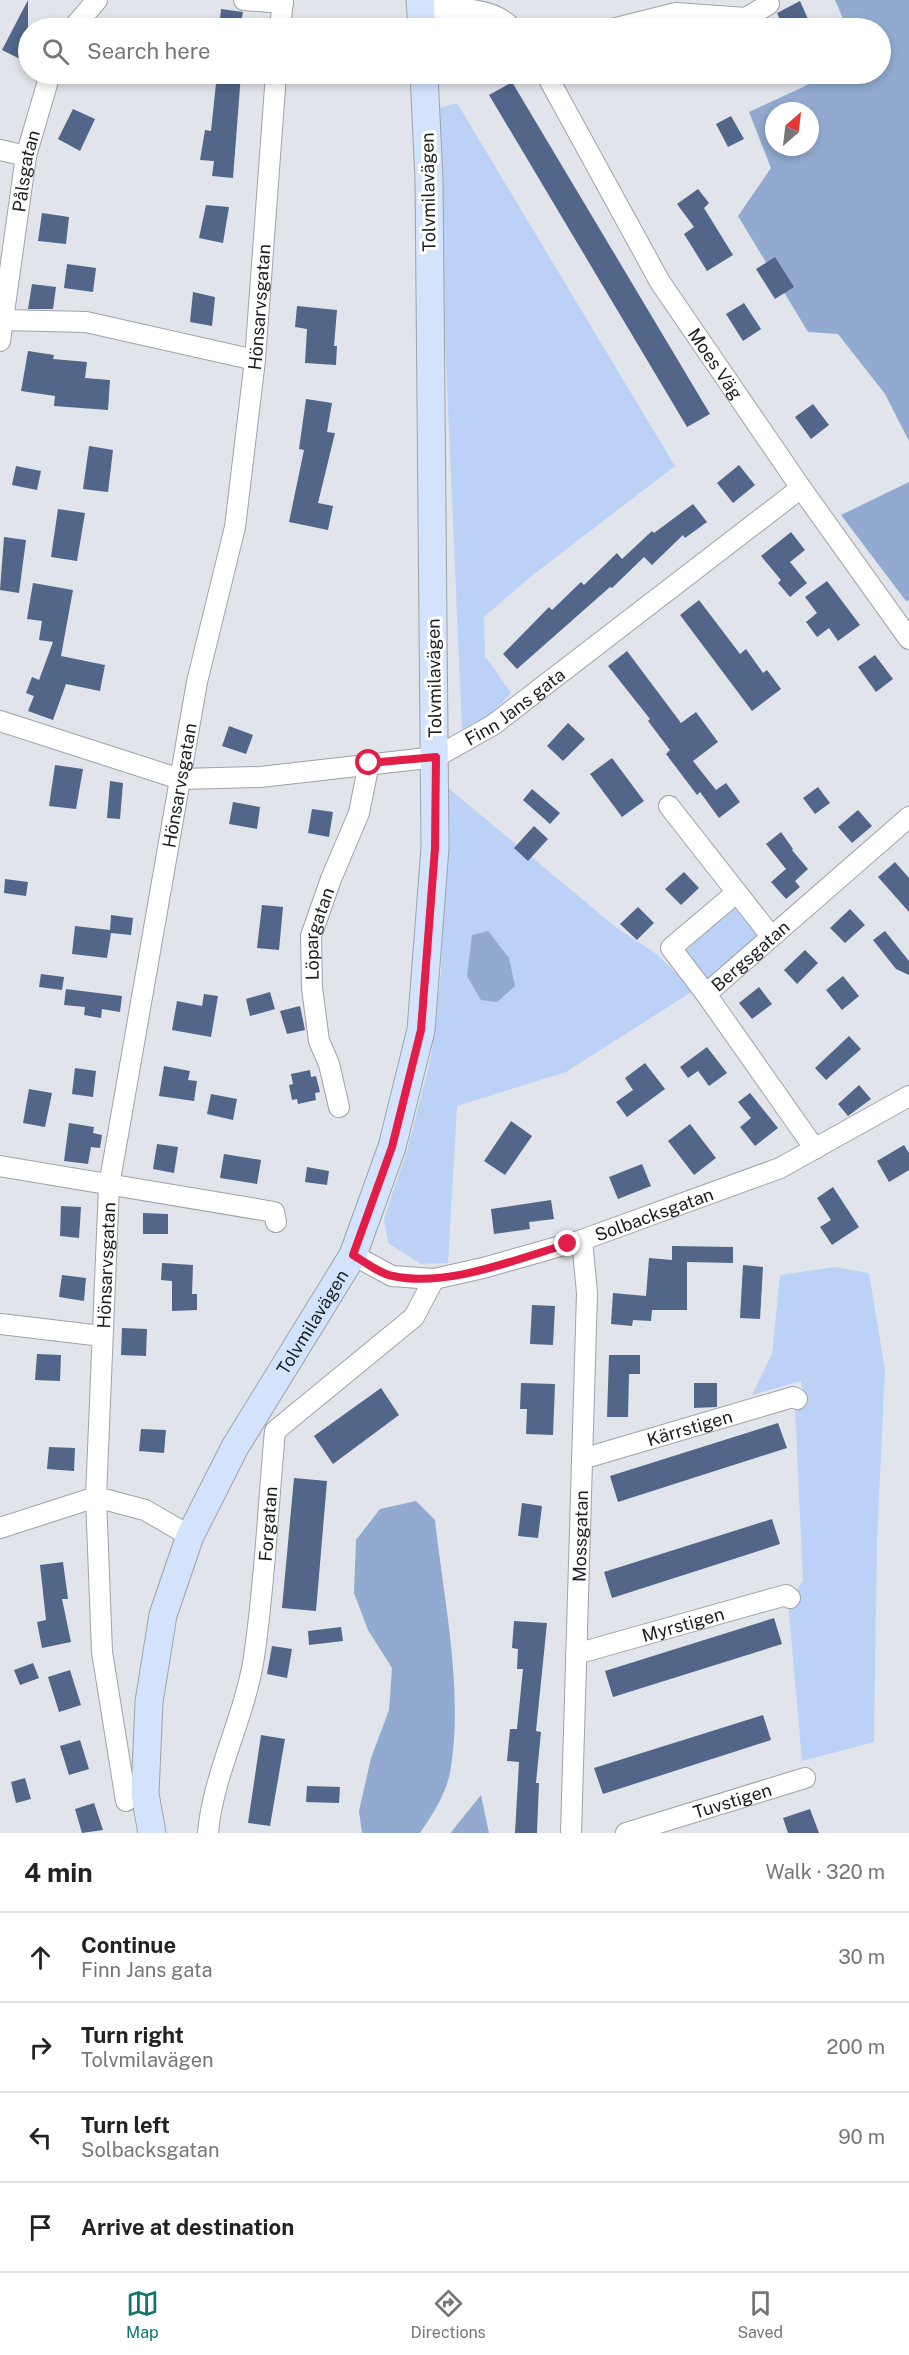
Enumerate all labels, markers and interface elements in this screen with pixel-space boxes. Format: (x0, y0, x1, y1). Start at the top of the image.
search box (18, 18, 891, 84)
icon: search (39, 35, 72, 68)
text: Search here (87, 38, 211, 64)
north arrow (765, 102, 819, 156)
street label: Pålsgatan (8, 127, 44, 213)
street label: Tolvmilavägen (416, 132, 440, 252)
street label: Hönsarvsgatan (243, 243, 274, 371)
street label: Moes Väg (684, 324, 748, 403)
street label: Tolvmilavägen (422, 618, 446, 738)
street label: Finn Jans gata (461, 663, 569, 749)
street label: Hönsarvsgatan (158, 721, 200, 849)
route start (355, 749, 381, 775)
street label: Löpargatan (300, 884, 338, 981)
street label: Bergsgatan (707, 916, 794, 995)
street label: Solbacksgatan (592, 1183, 716, 1245)
street label: Hönsarvsgatan (93, 1202, 119, 1329)
route end (554, 1230, 580, 1256)
street label: Tolvmilavägen (272, 1265, 352, 1378)
street label: Kärrstigen (644, 1405, 735, 1450)
street label: Forgatan (254, 1486, 281, 1562)
street label: Mossgatan (568, 1490, 592, 1582)
street label: Myrstigen (639, 1602, 726, 1646)
street label: Tuvstigen (690, 1778, 774, 1822)
text: 4 min (24, 1857, 93, 1888)
text: Walk · 320 m (765, 1860, 885, 1884)
text: Continue (81, 1932, 176, 1958)
icon: ahead (24, 1941, 57, 1974)
text: 30 m (838, 1945, 885, 1969)
text: Finn Jans gata (81, 1958, 213, 1982)
text: Turn right (81, 2022, 184, 2048)
icon: right (24, 2031, 57, 2064)
text: 200 m (827, 2035, 885, 2059)
text: Tolvmilavägen (81, 2048, 214, 2072)
text: Turn left (81, 2112, 170, 2138)
icon: left (24, 2121, 57, 2154)
text: 90 m (838, 2125, 885, 2149)
text: Solbacksgatan (81, 2138, 219, 2162)
icon: arrive (24, 2211, 57, 2244)
text: Arrive at destination (81, 2214, 294, 2240)
tab: Map (126, 2287, 159, 2342)
tab: Directions (411, 2287, 486, 2342)
tab: Saved (737, 2287, 783, 2342)

